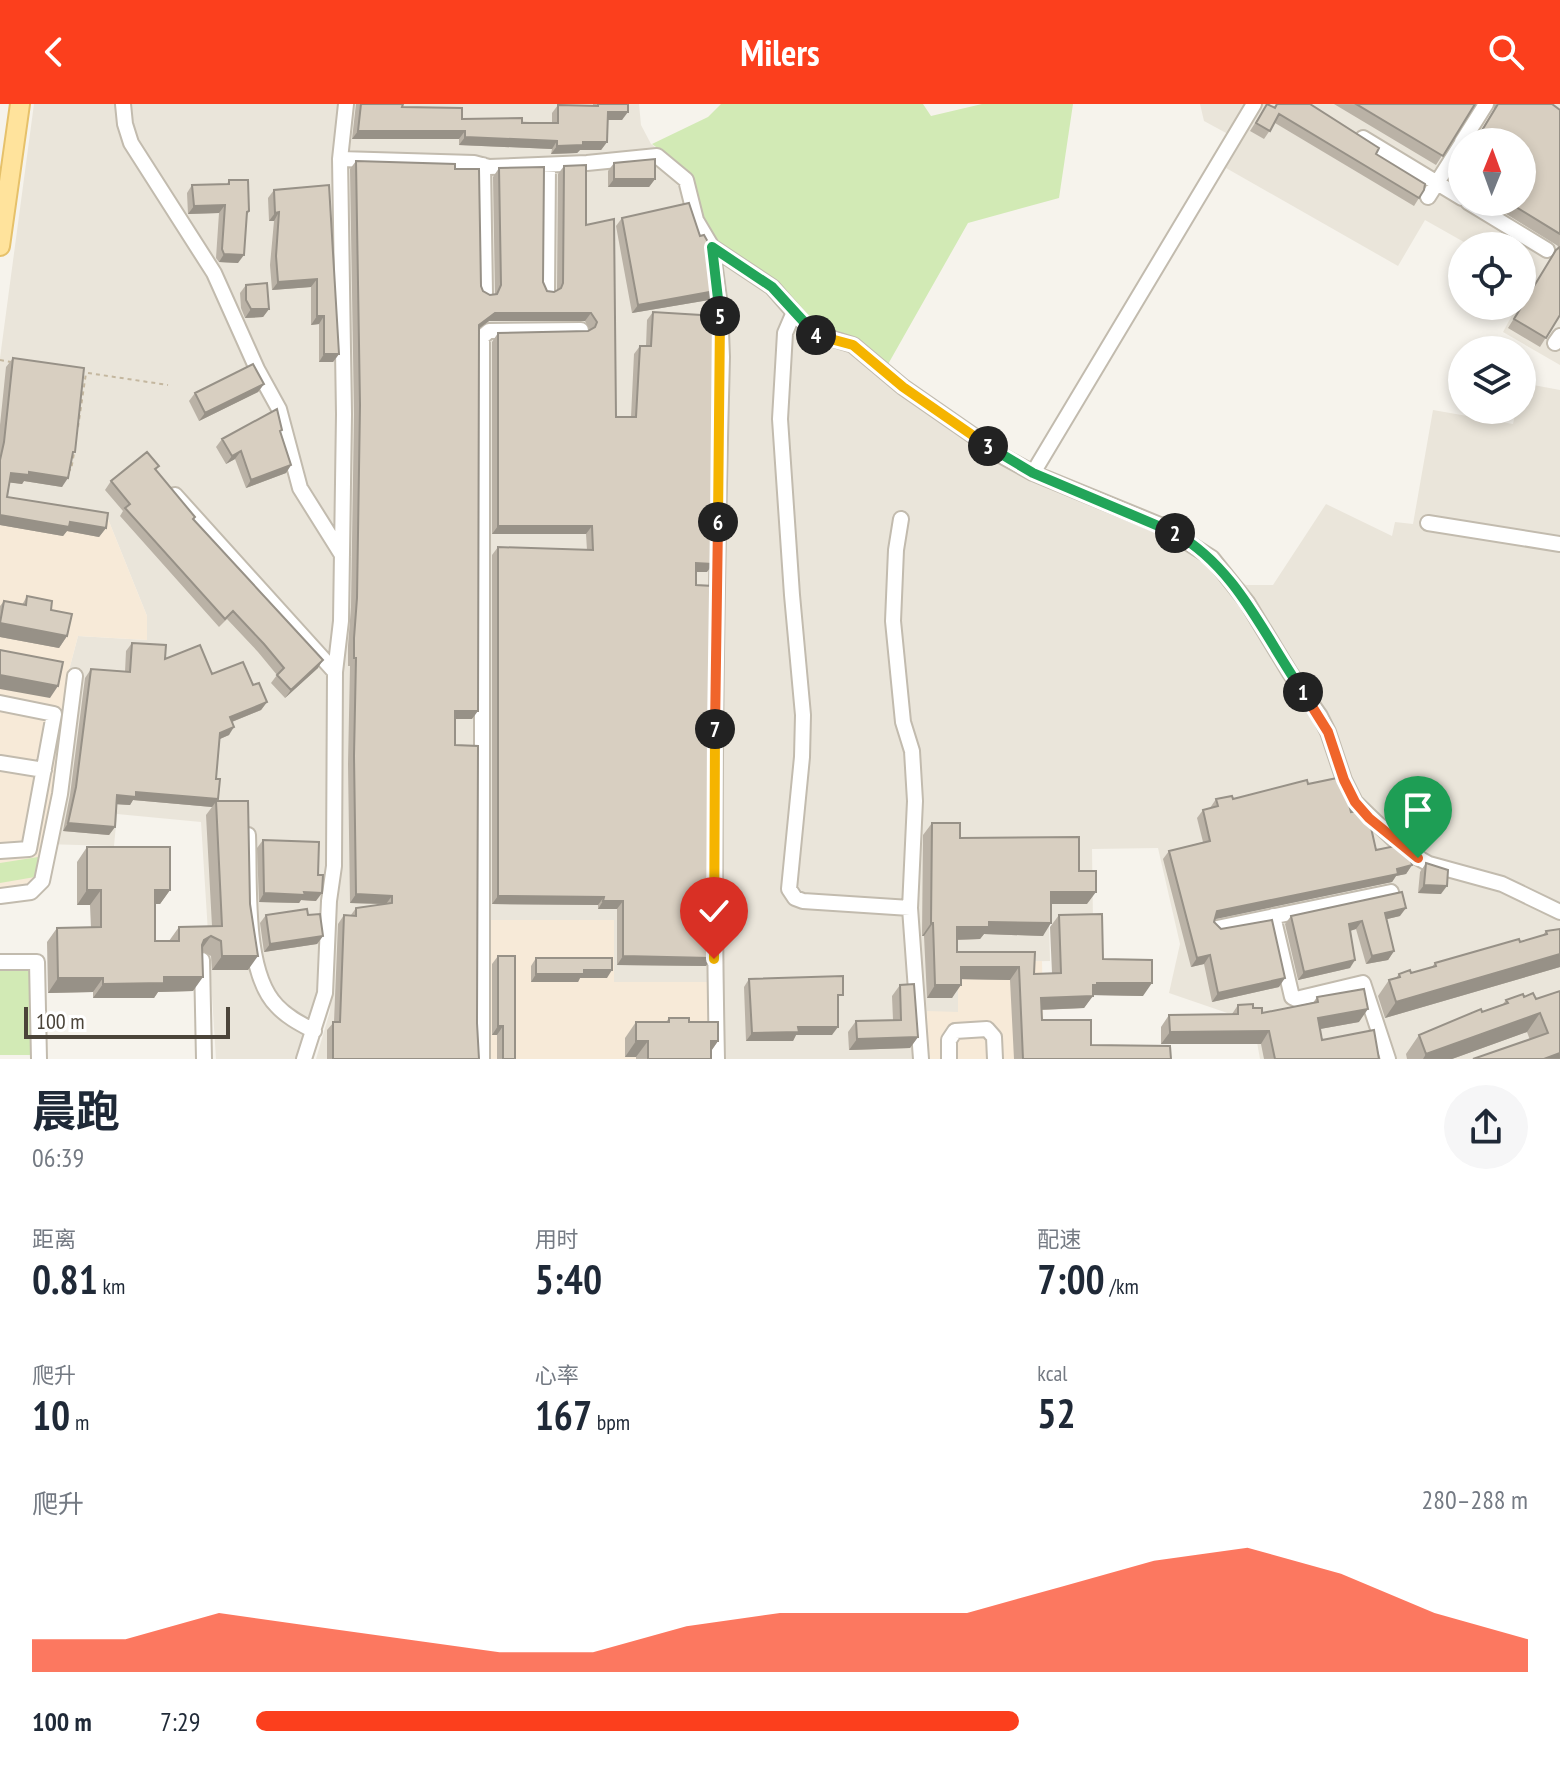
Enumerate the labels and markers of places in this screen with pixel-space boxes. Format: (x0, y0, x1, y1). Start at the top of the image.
pin: 5 (700, 296, 740, 336)
pin: 4 (796, 315, 836, 355)
pin: 3 (968, 426, 1008, 466)
pin: 6 (698, 502, 738, 542)
pin: 2 (1155, 513, 1195, 553)
pin: 1 (1283, 672, 1323, 712)
pin: 7 (695, 709, 735, 749)
pin (1384, 776, 1452, 858)
pin (680, 877, 748, 959)

